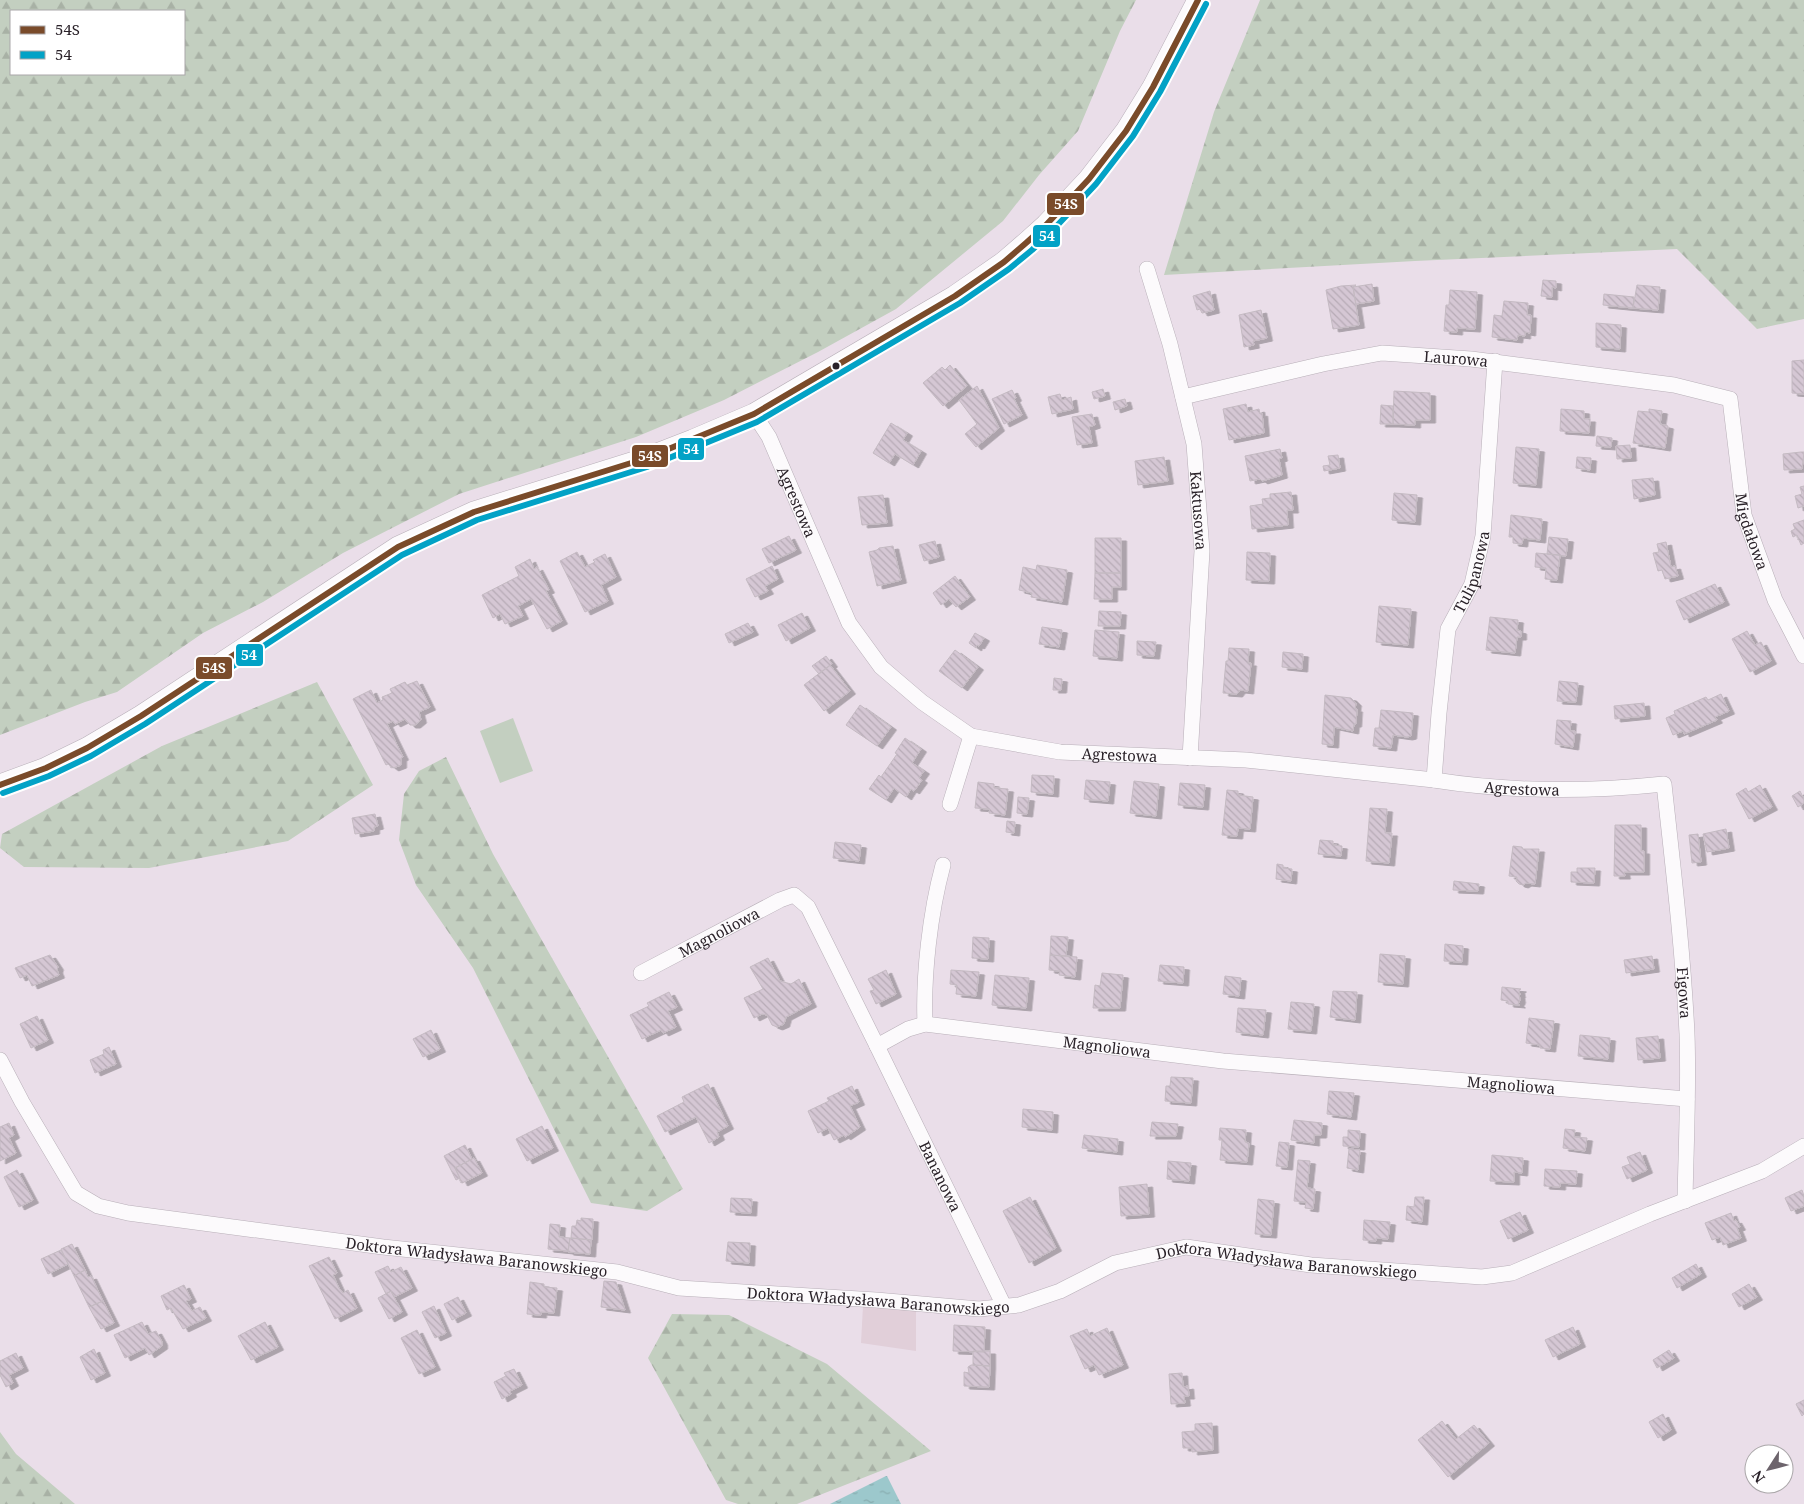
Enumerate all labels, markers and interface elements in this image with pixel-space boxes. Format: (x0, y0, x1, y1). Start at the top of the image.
legend (10, 10, 185, 75)
text: 54S (55, 19, 80, 39)
text: 54 (55, 44, 72, 64)
line badge: 54S (1046, 192, 1085, 216)
text: 54S (1054, 194, 1078, 213)
line badge: 54 (1032, 224, 1061, 248)
text: 54 (1039, 226, 1055, 245)
street label: Laurowa (1423, 346, 1489, 371)
unlabelled marker (831, 361, 841, 371)
line badge: 54 (677, 437, 705, 461)
text: 54 (683, 439, 699, 458)
line badge: 54S (631, 444, 669, 468)
text: 54S (638, 446, 662, 465)
street label: Agrestowa (773, 463, 821, 540)
street label: Kaktusowa (1186, 470, 1212, 551)
street label: Migdałowa (1731, 492, 1773, 572)
street label: Tulipanowa (1448, 530, 1493, 616)
line badge: 54 (235, 643, 264, 667)
text: 54 (241, 645, 257, 664)
line badge: 54S (195, 656, 233, 680)
text: 54S (202, 658, 226, 677)
street label: Agrestowa (1081, 743, 1158, 766)
street label: Agrestowa (1483, 776, 1560, 800)
street label: Magnoliowa (675, 903, 763, 962)
street label: Figowa (1673, 966, 1696, 1019)
street label: Magnoliowa (1062, 1031, 1152, 1062)
street label: Magnoliowa (1466, 1071, 1556, 1098)
street label: Bananowa (915, 1138, 966, 1215)
street label: Doktora Władysława Baranowskiego (344, 1232, 609, 1281)
street label: Doktora Władysława Baranowskiego (1154, 1237, 1418, 1282)
street label: Doktora Władysława Baranowskiego (746, 1282, 1011, 1319)
north arrow (1744, 1444, 1794, 1494)
text: N (1747, 1467, 1769, 1487)

